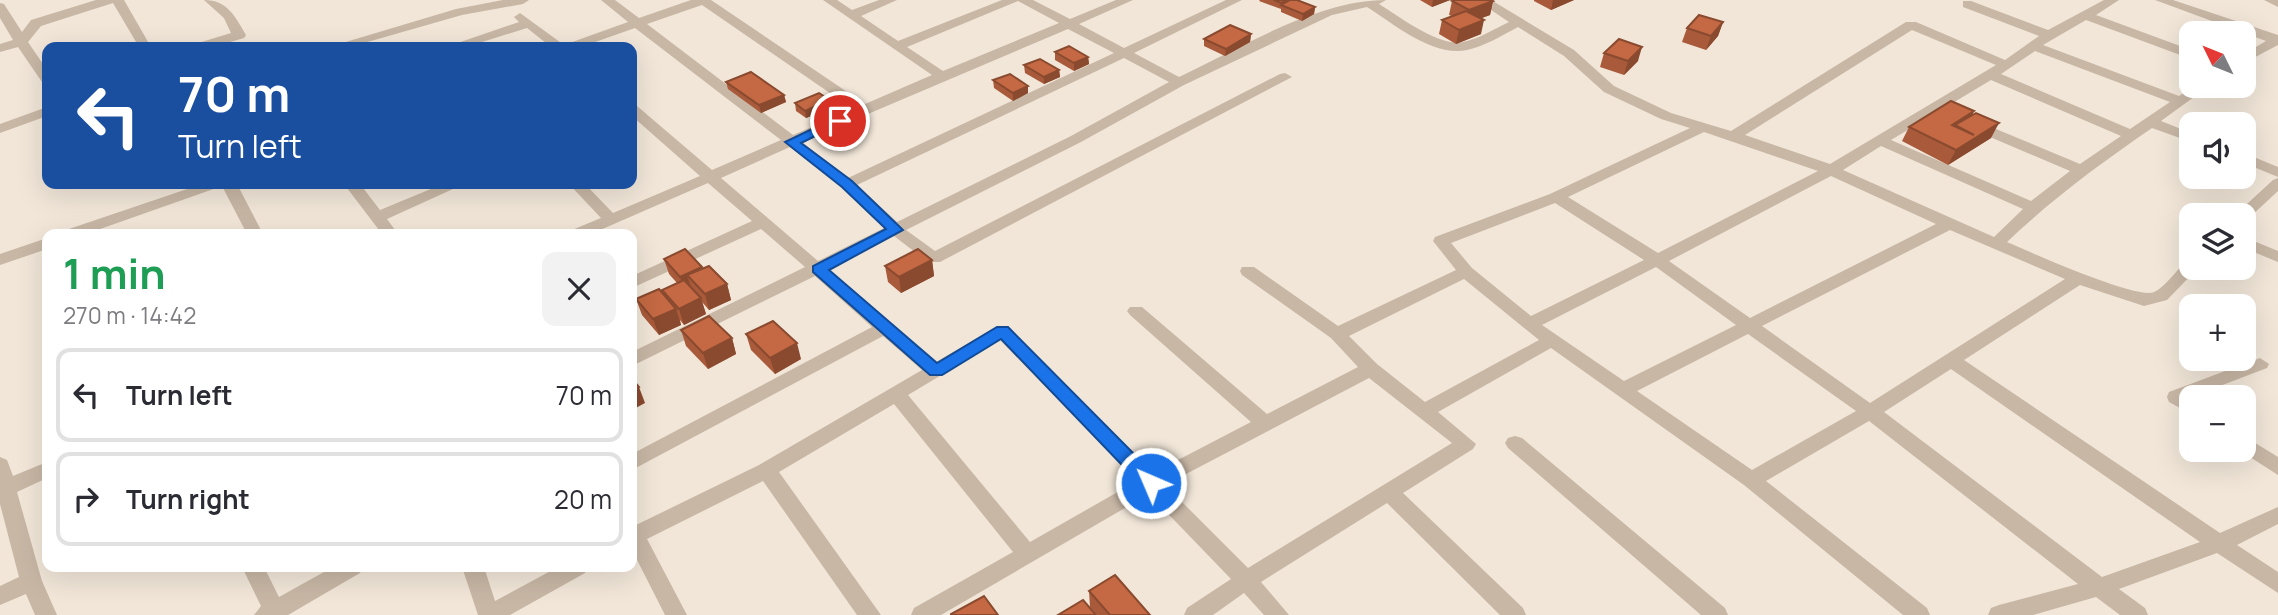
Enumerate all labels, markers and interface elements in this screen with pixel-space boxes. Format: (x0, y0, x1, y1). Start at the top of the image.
north arrow (2179, 21, 2256, 98)
map controls (2179, 21, 2256, 462)
text: 70 m (178, 60, 290, 127)
icon: left (63, 70, 154, 161)
pin (810, 91, 870, 151)
icon: arrive (821, 102, 859, 140)
button: sound (2179, 112, 2256, 189)
text: Turn left (178, 124, 302, 168)
button: layers (2179, 203, 2256, 280)
text: 1 min (63, 244, 166, 302)
button: close (542, 252, 616, 326)
button: + (2179, 294, 2256, 371)
text: 270 m · 14:42 (63, 299, 196, 331)
icon: left (67, 376, 105, 414)
text: Turn left (126, 377, 233, 413)
text: 70 m (556, 377, 612, 413)
button: − (2179, 385, 2256, 462)
position arrow (1114, 446, 1188, 520)
icon: right (67, 480, 105, 518)
text: Turn right (126, 481, 250, 517)
text: 20 m (554, 481, 612, 517)

